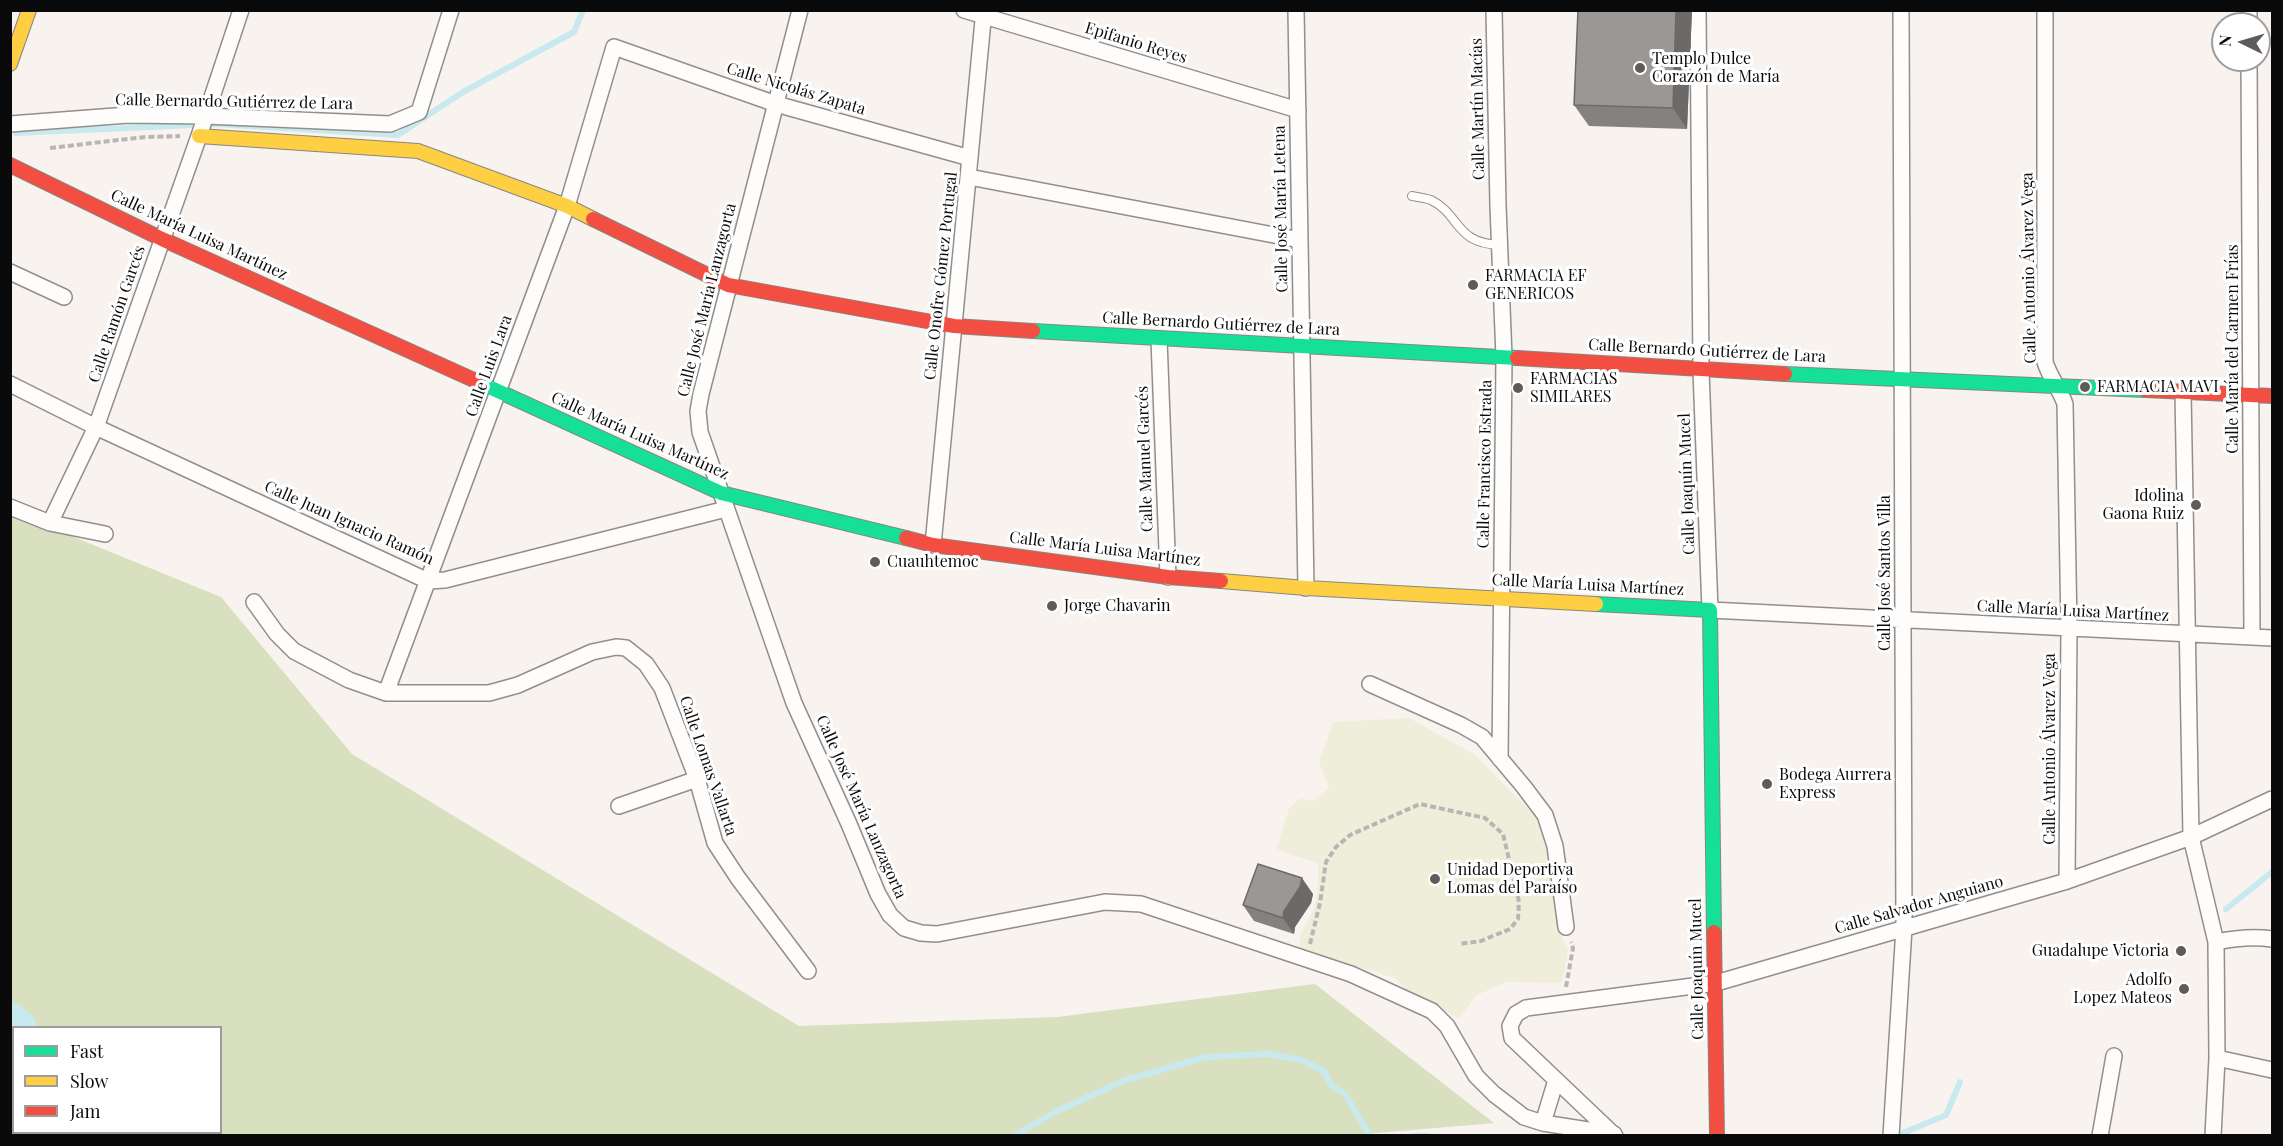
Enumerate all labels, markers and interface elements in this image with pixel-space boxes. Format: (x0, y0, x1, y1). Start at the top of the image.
north arrow (2211, 12, 2271, 72)
street label: Epifanio Reyes (1083, 18, 1189, 68)
text: N (2214, 34, 2236, 47)
street label: Calle Martín Macías (1467, 38, 1489, 180)
place label: Templo Dulce Corazón de María (1652, 49, 1780, 87)
street label: Calle Nicolás Zapata (724, 59, 868, 119)
marker: Templo Dulce Corazón de María (1633, 61, 1647, 75)
street label: Calle Bernardo Gutiérrez de Lara (115, 90, 353, 114)
street label: Calle José María Letena (1270, 125, 1292, 293)
street label: Calle Onofre Gómez Portugal (921, 171, 961, 381)
street label: Calle Antonio Álvarez Vega (2018, 172, 2040, 364)
street label: Calle María Luisa Martínez (108, 186, 290, 284)
street label: Calle José María Lanzagorta (674, 201, 740, 399)
street label: Calle Ramón Garcés (85, 243, 149, 385)
street label: Calle María del Carmen Frías (2223, 244, 2243, 454)
place label: FARMACIA EF GENERICOS (1485, 266, 1587, 304)
marker: FARMACIA EF GENERICOS (1466, 278, 1480, 292)
street label: Calle Bernardo Gutiérrez de Lara (1102, 308, 1340, 340)
street label: Calle Luis Lara (462, 312, 516, 420)
street label: Calle Bernardo Gutiérrez de Lara (1588, 335, 1826, 367)
place label: FARMACIAS SIMILARES (1530, 369, 1618, 407)
place label: FARMACIA MAVI (2097, 377, 2219, 397)
street label: Calle Francisco Estrada (1474, 379, 1496, 549)
marker: FARMACIA MAVI (2078, 380, 2092, 394)
marker: FARMACIAS SIMILARES (1511, 381, 1525, 395)
street label: Calle Manuel Garcés (1133, 386, 1157, 532)
street label: Calle María Luisa Martínez (548, 388, 732, 484)
street label: Calle Joaquín Mucel (1675, 413, 1699, 555)
street label: Calle Juan Ignacio Ramón (261, 477, 437, 569)
place label: Idolina Gaona Ruiz (2103, 486, 2184, 524)
street label: Calle José Santos Villa (1875, 495, 1895, 651)
marker: Idolina Gaona Ruiz (2189, 498, 2203, 512)
street label: Calle María Luisa Martínez (1008, 528, 1202, 570)
place label: Cuauhtemoc (887, 552, 978, 572)
marker: Cuauhtemoc (868, 555, 882, 569)
street label: Calle María Luisa Martínez (1491, 570, 1685, 600)
place label: Jorge Chavarin (1064, 596, 1171, 616)
street label: Calle María Luisa Martínez (1976, 596, 2170, 626)
marker: Jorge Chavarin (1045, 599, 1059, 613)
street label: Calle Antonio Álvarez Vega (2040, 653, 2060, 845)
street label: Calle Lomas Vallarta (675, 694, 741, 838)
street label: Calle José María Lanzagorta (812, 712, 910, 902)
place label: Bodega Aurrera Express (1779, 765, 1891, 803)
marker: Bodega Aurrera Express (1760, 777, 1774, 791)
place label: Unidad Deportiva Lomas del Paraíso (1447, 860, 1577, 898)
marker: Unidad Deportiva Lomas del Paraíso (1428, 872, 1442, 886)
street label: Calle Salvador Anguiano (1833, 872, 2005, 938)
street label: Calle Joaquín Mucel (1686, 898, 1708, 1040)
place label: Guadalupe Victoria (2032, 941, 2169, 961)
marker: Guadalupe Victoria (2174, 944, 2188, 958)
place label: Adolfo Lopez Mateos (2073, 970, 2172, 1008)
marker: Adolfo Lopez Mateos (2177, 982, 2191, 996)
legend (12, 1026, 222, 1134)
text: Fast (70, 1039, 103, 1063)
text: Slow (70, 1069, 108, 1093)
text: Jam (70, 1099, 100, 1123)

